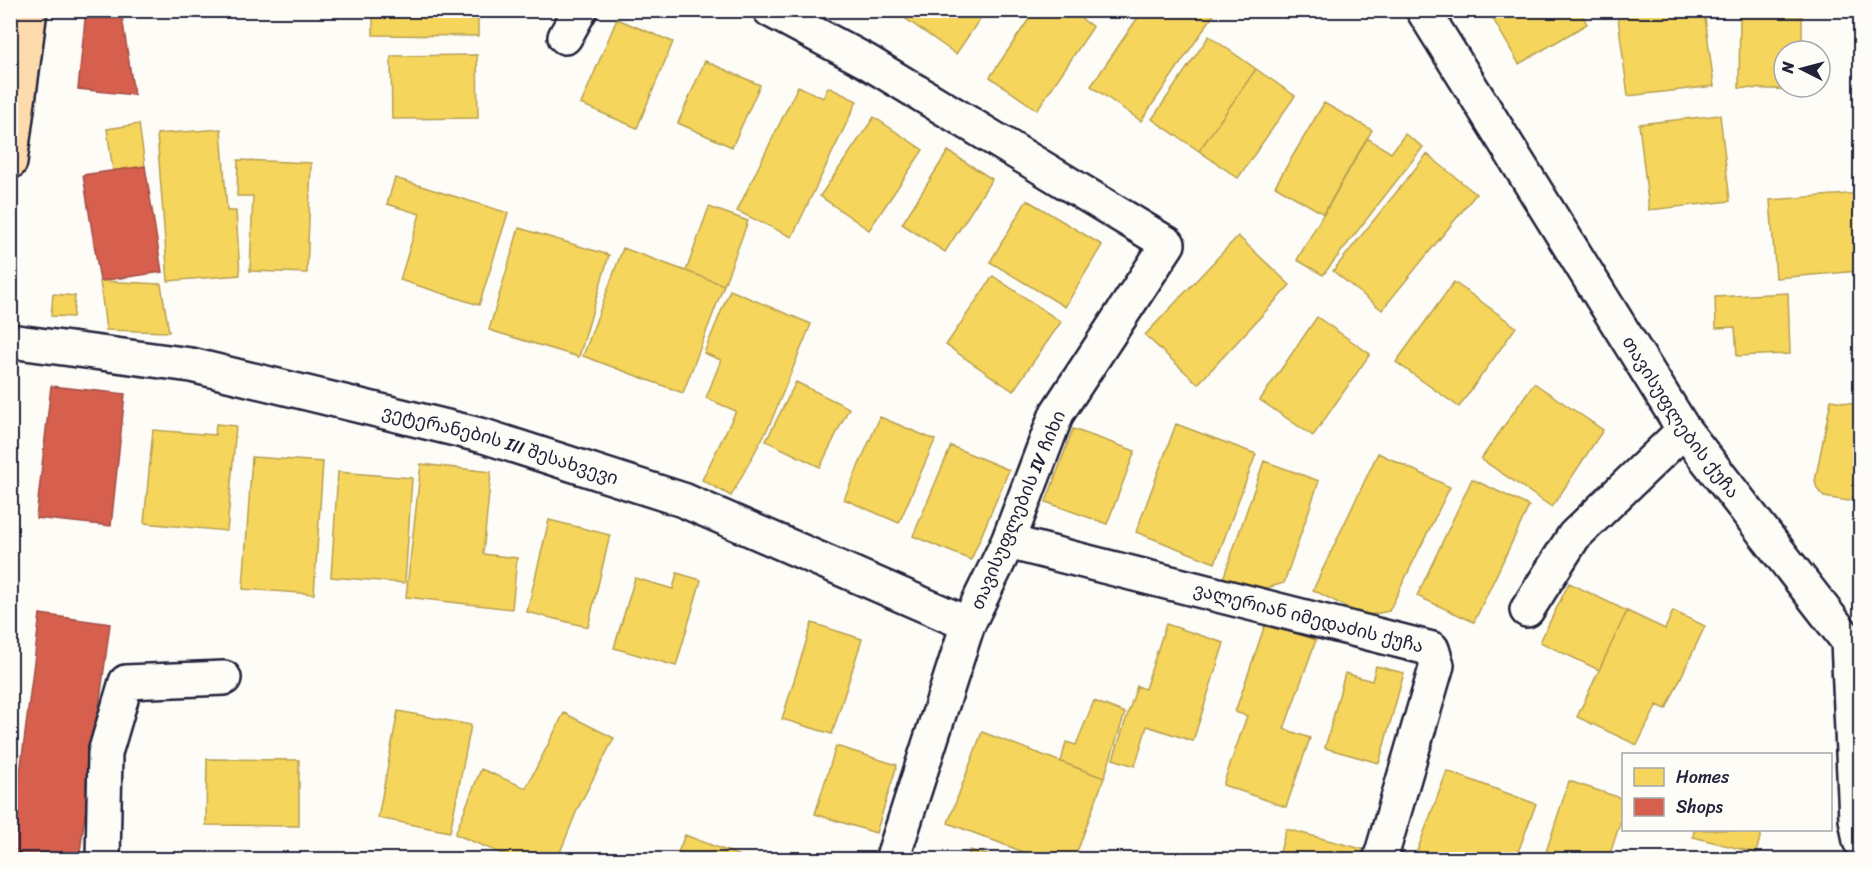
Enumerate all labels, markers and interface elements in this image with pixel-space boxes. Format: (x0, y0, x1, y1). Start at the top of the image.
north arrow (1772, 39, 1832, 99)
text: N (1772, 60, 1803, 76)
street label: თავისუფლების ქუჩა (1613, 329, 1748, 506)
street label: ვეტერანების III შესახვევი (379, 396, 623, 494)
street label: თავისუფლების IV ჩიხი (961, 405, 1075, 615)
street label: ვალერიან იმედაძის ქუჩა (1190, 573, 1427, 662)
legend (1622, 753, 1832, 831)
text: Homes (1676, 761, 1730, 793)
text: Shops (1676, 791, 1723, 823)

